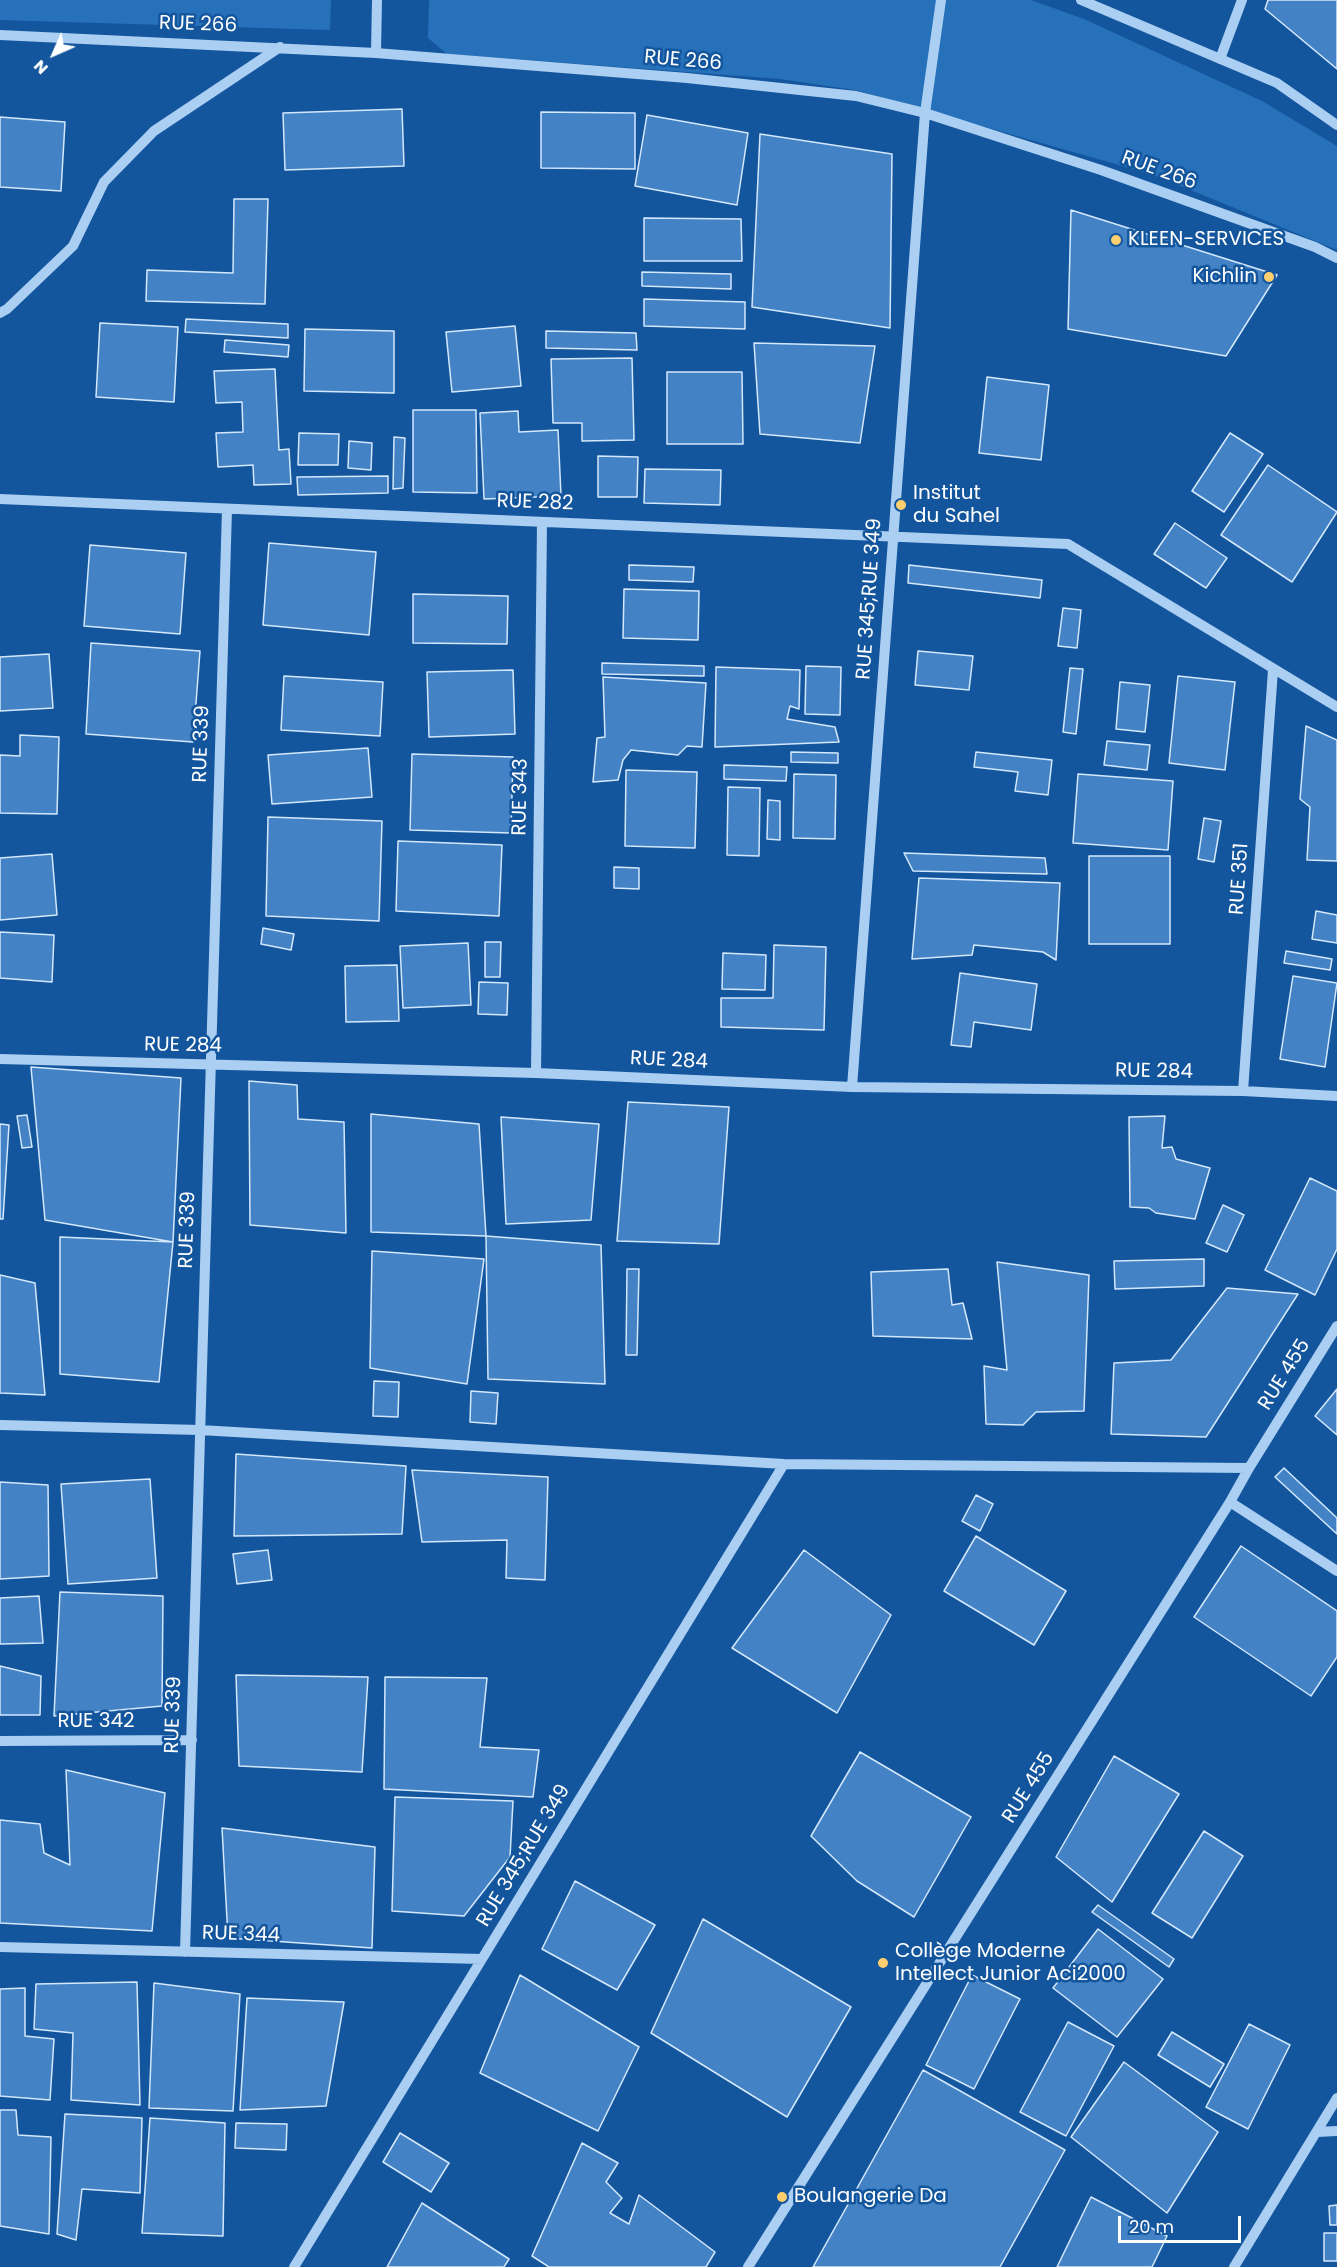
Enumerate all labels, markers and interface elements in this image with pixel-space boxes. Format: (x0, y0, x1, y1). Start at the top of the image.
street label: RUE 266 (159, 12, 237, 38)
north arrow (24, 24, 84, 84)
street label: RUE 266 (643, 46, 723, 76)
text: N (29, 55, 53, 79)
street label: RUE 266 (1118, 146, 1200, 196)
place label: KLEEN-SERVICES (1128, 228, 1284, 252)
marker: KLEEN-SERVICES (1109, 233, 1123, 247)
place label: Kichlin (1193, 265, 1257, 289)
marker: Kichlin (1262, 270, 1276, 284)
place label: Institut du Sahel (913, 482, 1000, 529)
street label: RUE 282 (496, 490, 574, 516)
marker: Institut du Sahel (894, 498, 908, 512)
street label: RUE 345;RUE 349 (852, 518, 888, 680)
street label: RUE 339 (189, 705, 215, 783)
street label: RUE 343 (508, 758, 534, 836)
street label: RUE 351 (1226, 842, 1254, 916)
street label: RUE 284 (144, 1033, 222, 1059)
street label: RUE 284 (629, 1047, 709, 1075)
street label: RUE 284 (1115, 1059, 1193, 1085)
street label: RUE 339 (175, 1191, 201, 1269)
street label: RUE 455 (1254, 1335, 1316, 1415)
street label: RUE 339 (161, 1676, 187, 1754)
street label: RUE 342 (57, 1710, 135, 1734)
street label: RUE 455 (998, 1748, 1060, 1828)
street label: RUE 345;RUE 349 (472, 1781, 576, 1931)
street label: RUE 344 (202, 1922, 280, 1948)
place label: Collège Moderne Intellect Junior Aci2000 (895, 1940, 1126, 1987)
marker: Collège Moderne Intellect Junior Aci2000 (876, 1956, 890, 1970)
place label: Boulangerie Da (794, 2185, 947, 2209)
marker: Boulangerie Da (775, 2190, 789, 2204)
scale bar (1121, 2204, 1244, 2242)
text: 20 m (1129, 2214, 1174, 2239)

